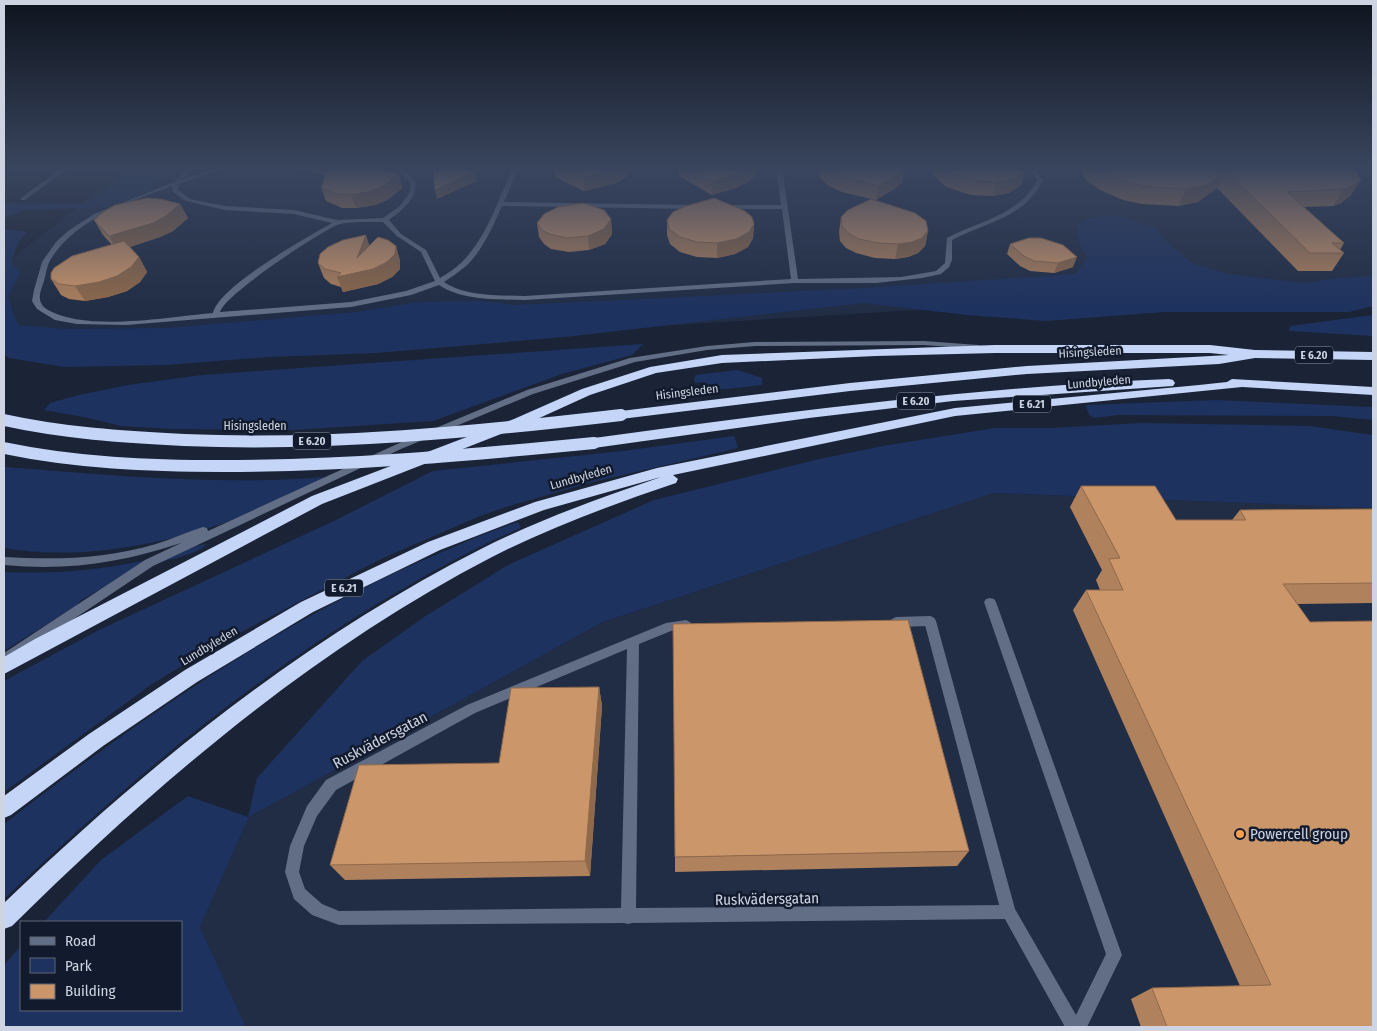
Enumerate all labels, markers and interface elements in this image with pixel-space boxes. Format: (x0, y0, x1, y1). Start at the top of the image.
street label: Hisingsleden (1058, 343, 1122, 361)
road number: E 6.20 (1295, 346, 1333, 364)
street label: Lundbyleden (1067, 372, 1131, 392)
street label: Hisingsleden (655, 381, 719, 403)
road number: E 6.20 (897, 392, 935, 410)
road number: E 6.21 (1013, 396, 1051, 412)
street label: Hisingsleden (223, 419, 287, 433)
road number: E 6.20 (293, 432, 331, 450)
street label: Lundbyleden (549, 462, 613, 492)
road number: E 6.21 (325, 580, 363, 596)
street label: Lundbyleden (178, 624, 240, 668)
street label: Ruskvädersgatan (330, 708, 430, 772)
place label: Powercell group (1250, 825, 1348, 843)
marker: Powercell group (1234, 828, 1246, 840)
street label: Ruskvädersgatan (715, 889, 819, 909)
legend (20, 921, 182, 1011)
text: Road (65, 932, 96, 950)
text: Park (65, 957, 92, 975)
text: Building (65, 982, 116, 1000)

